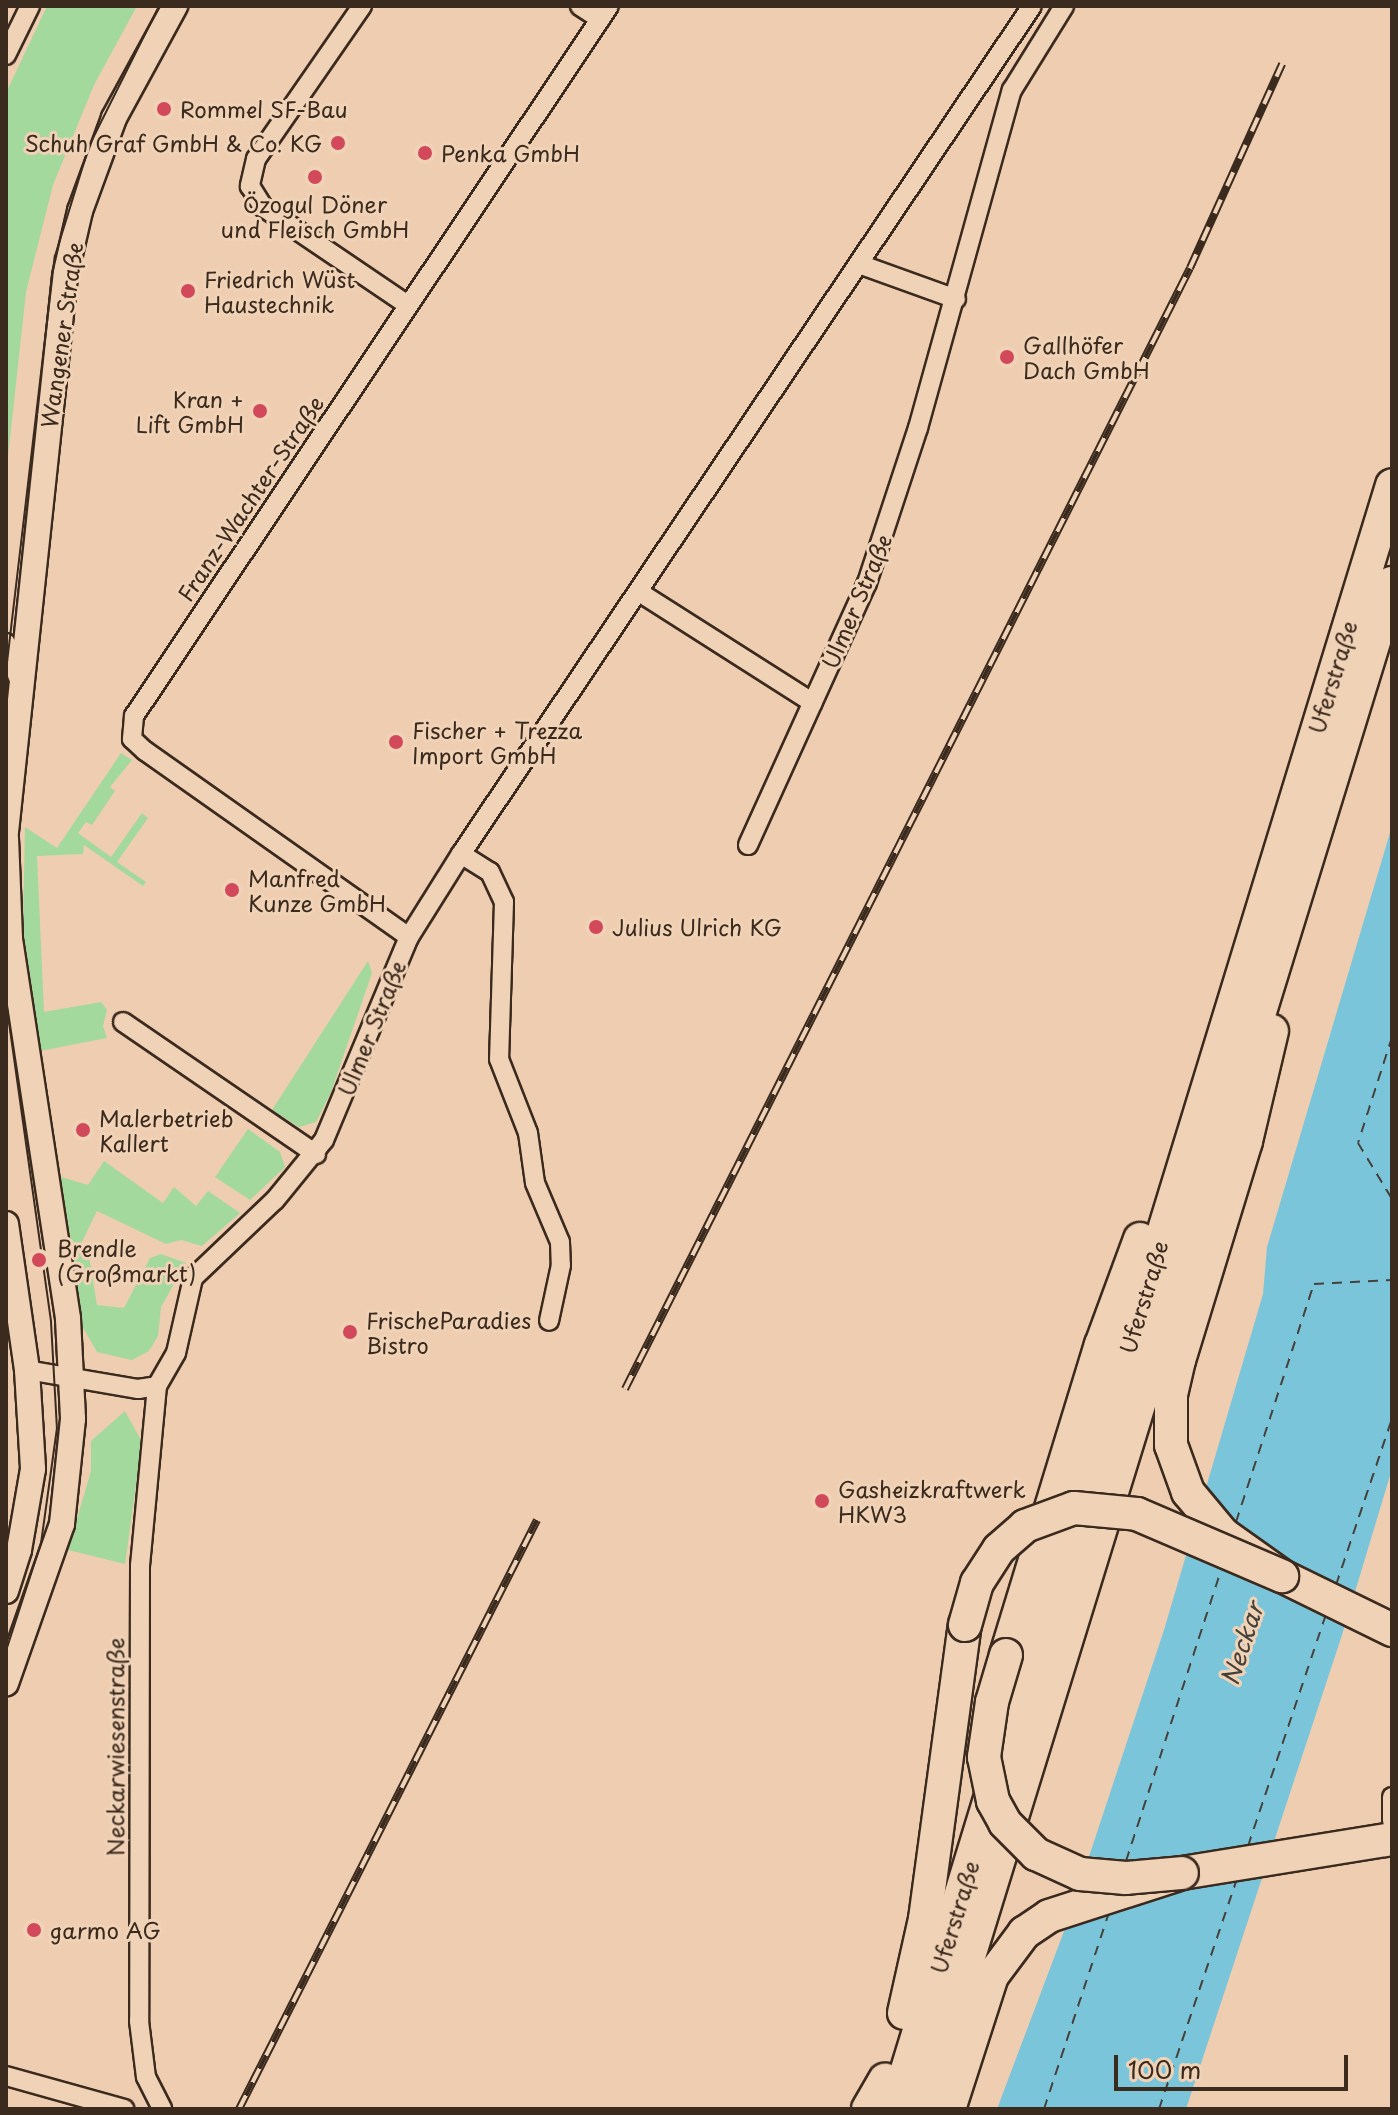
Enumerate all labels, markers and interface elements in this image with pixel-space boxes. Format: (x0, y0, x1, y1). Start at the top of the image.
place label: Rommel SF-Bau (180, 96, 349, 122)
marker: Rommel SF-Bau (155, 100, 173, 118)
place label: Schuh Graf GmbH & Co. KG (22, 130, 322, 156)
marker: Schuh Graf GmbH & Co. KG (329, 134, 347, 152)
place label: Penka GmbH (441, 140, 580, 166)
marker: Penka GmbH (416, 144, 434, 162)
marker: Özogul Döner und Fleisch GmbH (306, 168, 324, 186)
place label: Özogul Döner und Fleisch GmbH (220, 190, 410, 242)
street label: Wangener Straße (35, 240, 87, 430)
place label: Friedrich Wüst Haustechnik (204, 265, 356, 316)
marker: Friedrich Wüst Haustechnik (179, 282, 197, 300)
place label: Gallhöfer Dach GmbH (1023, 331, 1152, 382)
marker: Gallhöfer Dach GmbH (998, 348, 1016, 366)
place label: Kran + Lift GmbH (134, 385, 244, 436)
street label: Franz-Wachter-Straße (171, 390, 329, 606)
marker: Kran + Lift GmbH (251, 402, 269, 420)
street label: Ulmer Straße (816, 529, 896, 673)
street label: Uferstraße (1302, 617, 1362, 737)
place label: Fischer + Trezza Import GmbH (412, 716, 584, 768)
marker: Fischer + Trezza Import GmbH (387, 733, 405, 751)
place label: Manfred Kunze GmbH (248, 864, 386, 916)
marker: Manfred Kunze GmbH (223, 881, 241, 899)
place label: Julius Ulrich KG (612, 914, 782, 940)
marker: Julius Ulrich KG (587, 918, 605, 936)
street label: Ulmer Straße (332, 956, 410, 1100)
place label: Malerbetrieb Kallert (99, 1104, 233, 1156)
marker: Malerbetrieb Kallert (74, 1121, 92, 1139)
place label: Brendle (Großmarkt) (57, 1234, 196, 1286)
street label: Uferstraße (1113, 1237, 1173, 1357)
marker: Brendle (Großmarkt) (28, 1249, 50, 1271)
place label: FrischeParadies Bistro (366, 1306, 531, 1358)
marker: FrischeParadies Bistro (341, 1323, 359, 1341)
place label: Gasheizkraftwerk HKW3 (838, 1475, 1026, 1526)
marker: Gasheizkraftwerk HKW3 (813, 1492, 831, 1510)
water label: Neckar (1215, 1599, 1269, 1689)
street label: Neckarwiesenstraße (102, 1638, 128, 1856)
street label: Uferstraße (924, 1857, 984, 1977)
place label: garmo AG (50, 1917, 161, 1943)
marker: garmo AG (25, 1921, 43, 1939)
scale bar (1118, 2039, 1352, 2089)
text: 100 m (1128, 2051, 1201, 2087)

